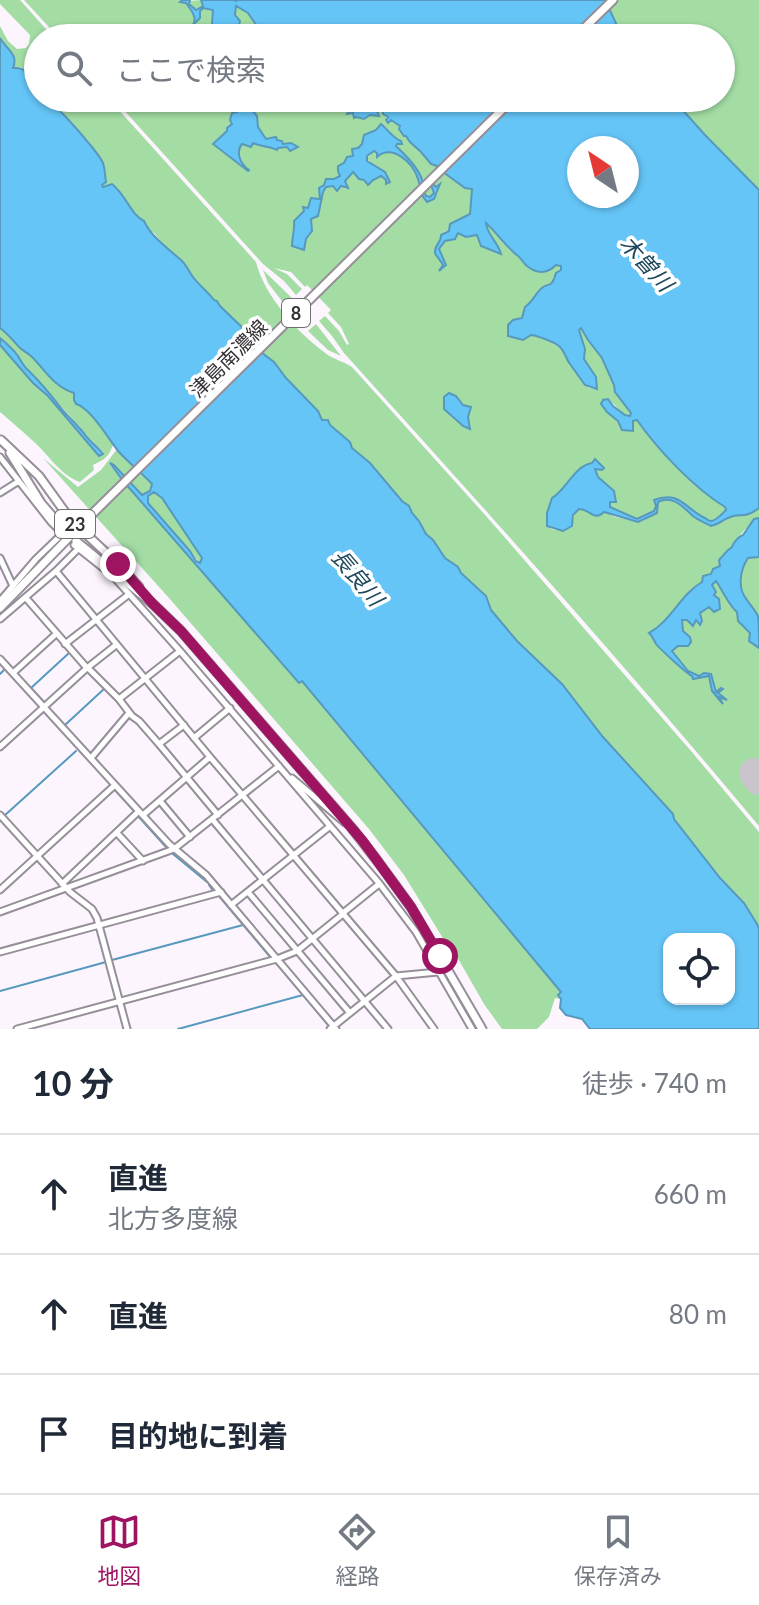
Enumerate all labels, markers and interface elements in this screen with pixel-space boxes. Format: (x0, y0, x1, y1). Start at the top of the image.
search box (24, 24, 735, 112)
icon: search (52, 46, 96, 90)
text: ここで検索 (116, 51, 266, 87)
north arrow (567, 136, 639, 208)
water label: 木曽川 (615, 229, 680, 298)
road number: 8 (282, 299, 310, 327)
street label: 津島南濃線 (184, 314, 272, 402)
road number: 23 (55, 510, 95, 538)
water label: 長良川 (326, 543, 391, 612)
route end (100, 546, 136, 582)
map controls (663, 933, 735, 1005)
button: locate (663, 933, 735, 1005)
route start (422, 938, 458, 974)
text: 10 分 (32, 1062, 114, 1103)
text: 徒歩 · 740 m (582, 1067, 727, 1099)
text: 直進 (108, 1159, 168, 1195)
icon: ahead (32, 1172, 76, 1216)
text: 660 m (654, 1178, 727, 1210)
text: 北方多度線 (108, 1202, 238, 1234)
icon: ahead (32, 1292, 76, 1336)
text: 直進 (108, 1297, 168, 1333)
text: 80 m (669, 1298, 727, 1330)
icon: arrive (32, 1412, 76, 1456)
text: 目的地に到着 (108, 1417, 288, 1453)
tab: 地図 (97, 1510, 141, 1590)
tab: 経路 (335, 1510, 380, 1590)
tab: 保存済み (574, 1510, 662, 1590)

